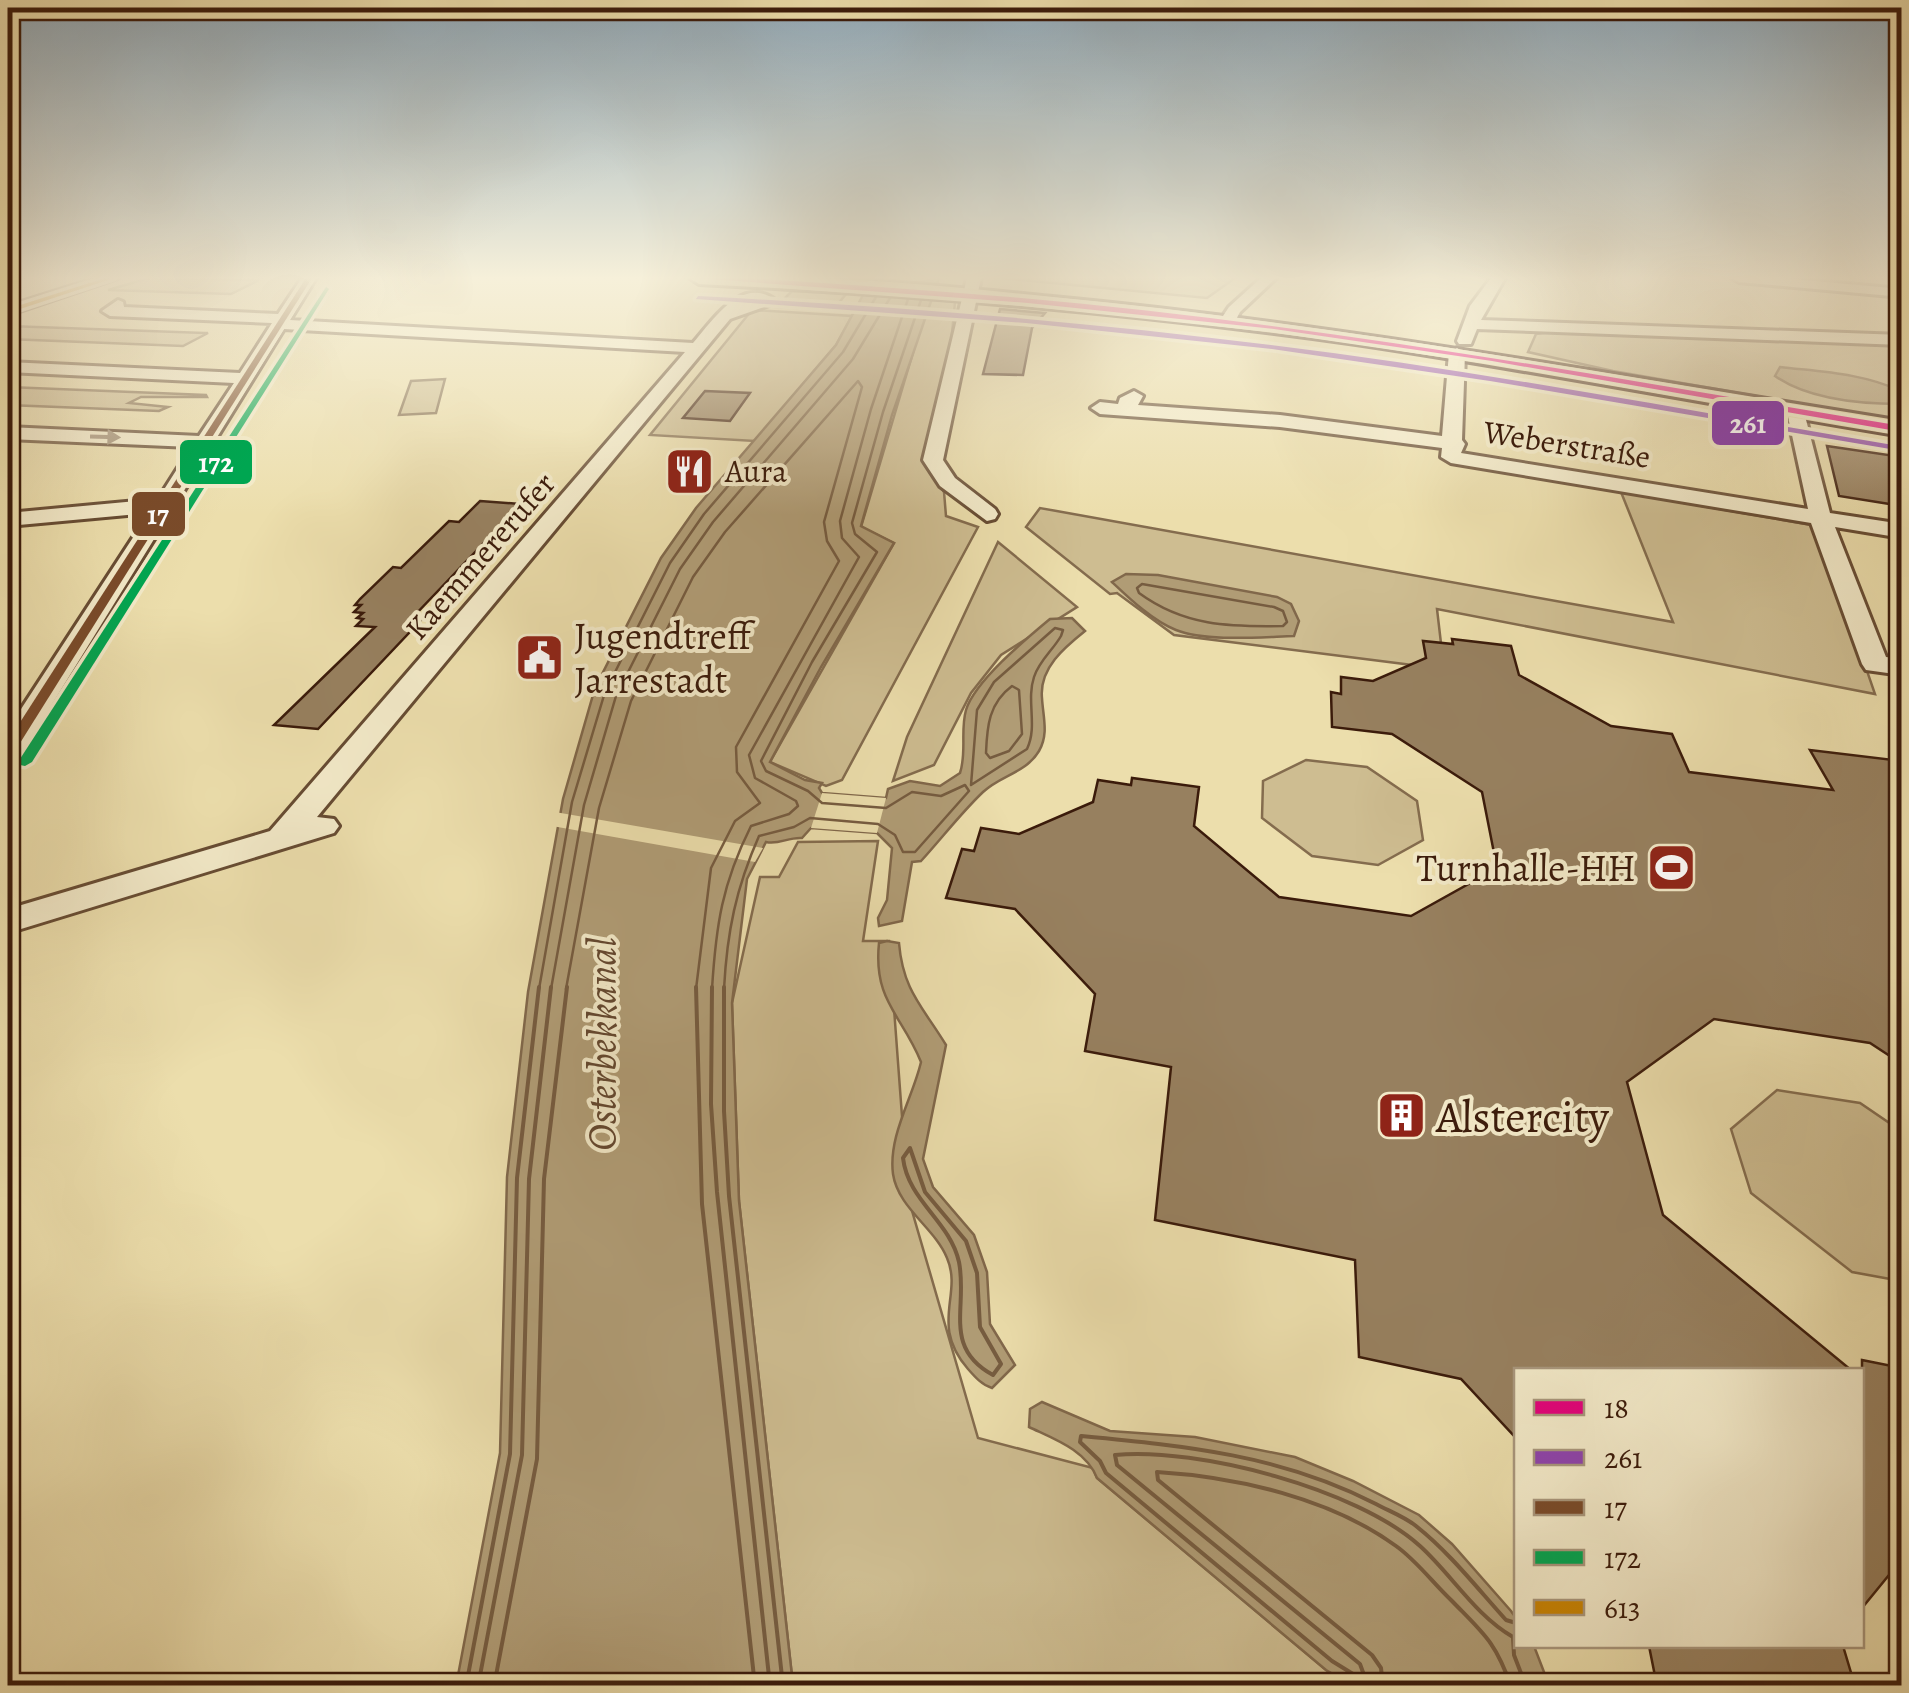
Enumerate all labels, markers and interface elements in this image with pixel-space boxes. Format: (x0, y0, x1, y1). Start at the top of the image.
line badge: 261 (1710, 399, 1786, 447)
text: 261 (1730, 405, 1766, 443)
street label: Weberstraße (1480, 409, 1653, 479)
one-way arrow (89, 430, 121, 446)
line badge: 172 (178, 438, 254, 486)
text: 172 (198, 444, 234, 482)
restaurant icon: Aura (664, 445, 716, 497)
place label: Aura (724, 449, 787, 493)
street label: Kaemmererufer (395, 463, 565, 649)
line badge: 17 (130, 490, 187, 538)
text: 17 (147, 496, 169, 534)
place label: Jugendtreff Jarrestadt (574, 610, 756, 706)
public building icon: Jugendtreff Jarrestadt (513, 632, 565, 684)
place label: Turnhalle-HH (1416, 842, 1636, 894)
sports icon: Turnhalle-HH (1645, 842, 1697, 894)
water label: Osterbekkanal (575, 937, 630, 1151)
place label: Alstercity (1435, 1086, 1610, 1148)
building icon: Alstercity (1375, 1090, 1427, 1142)
legend (1514, 1368, 1864, 1648)
text: 18 (1604, 1388, 1629, 1428)
text: 261 (1604, 1438, 1642, 1478)
text: 17 (1604, 1488, 1627, 1528)
text: 172 (1604, 1538, 1641, 1578)
text: 613 (1604, 1588, 1641, 1628)

